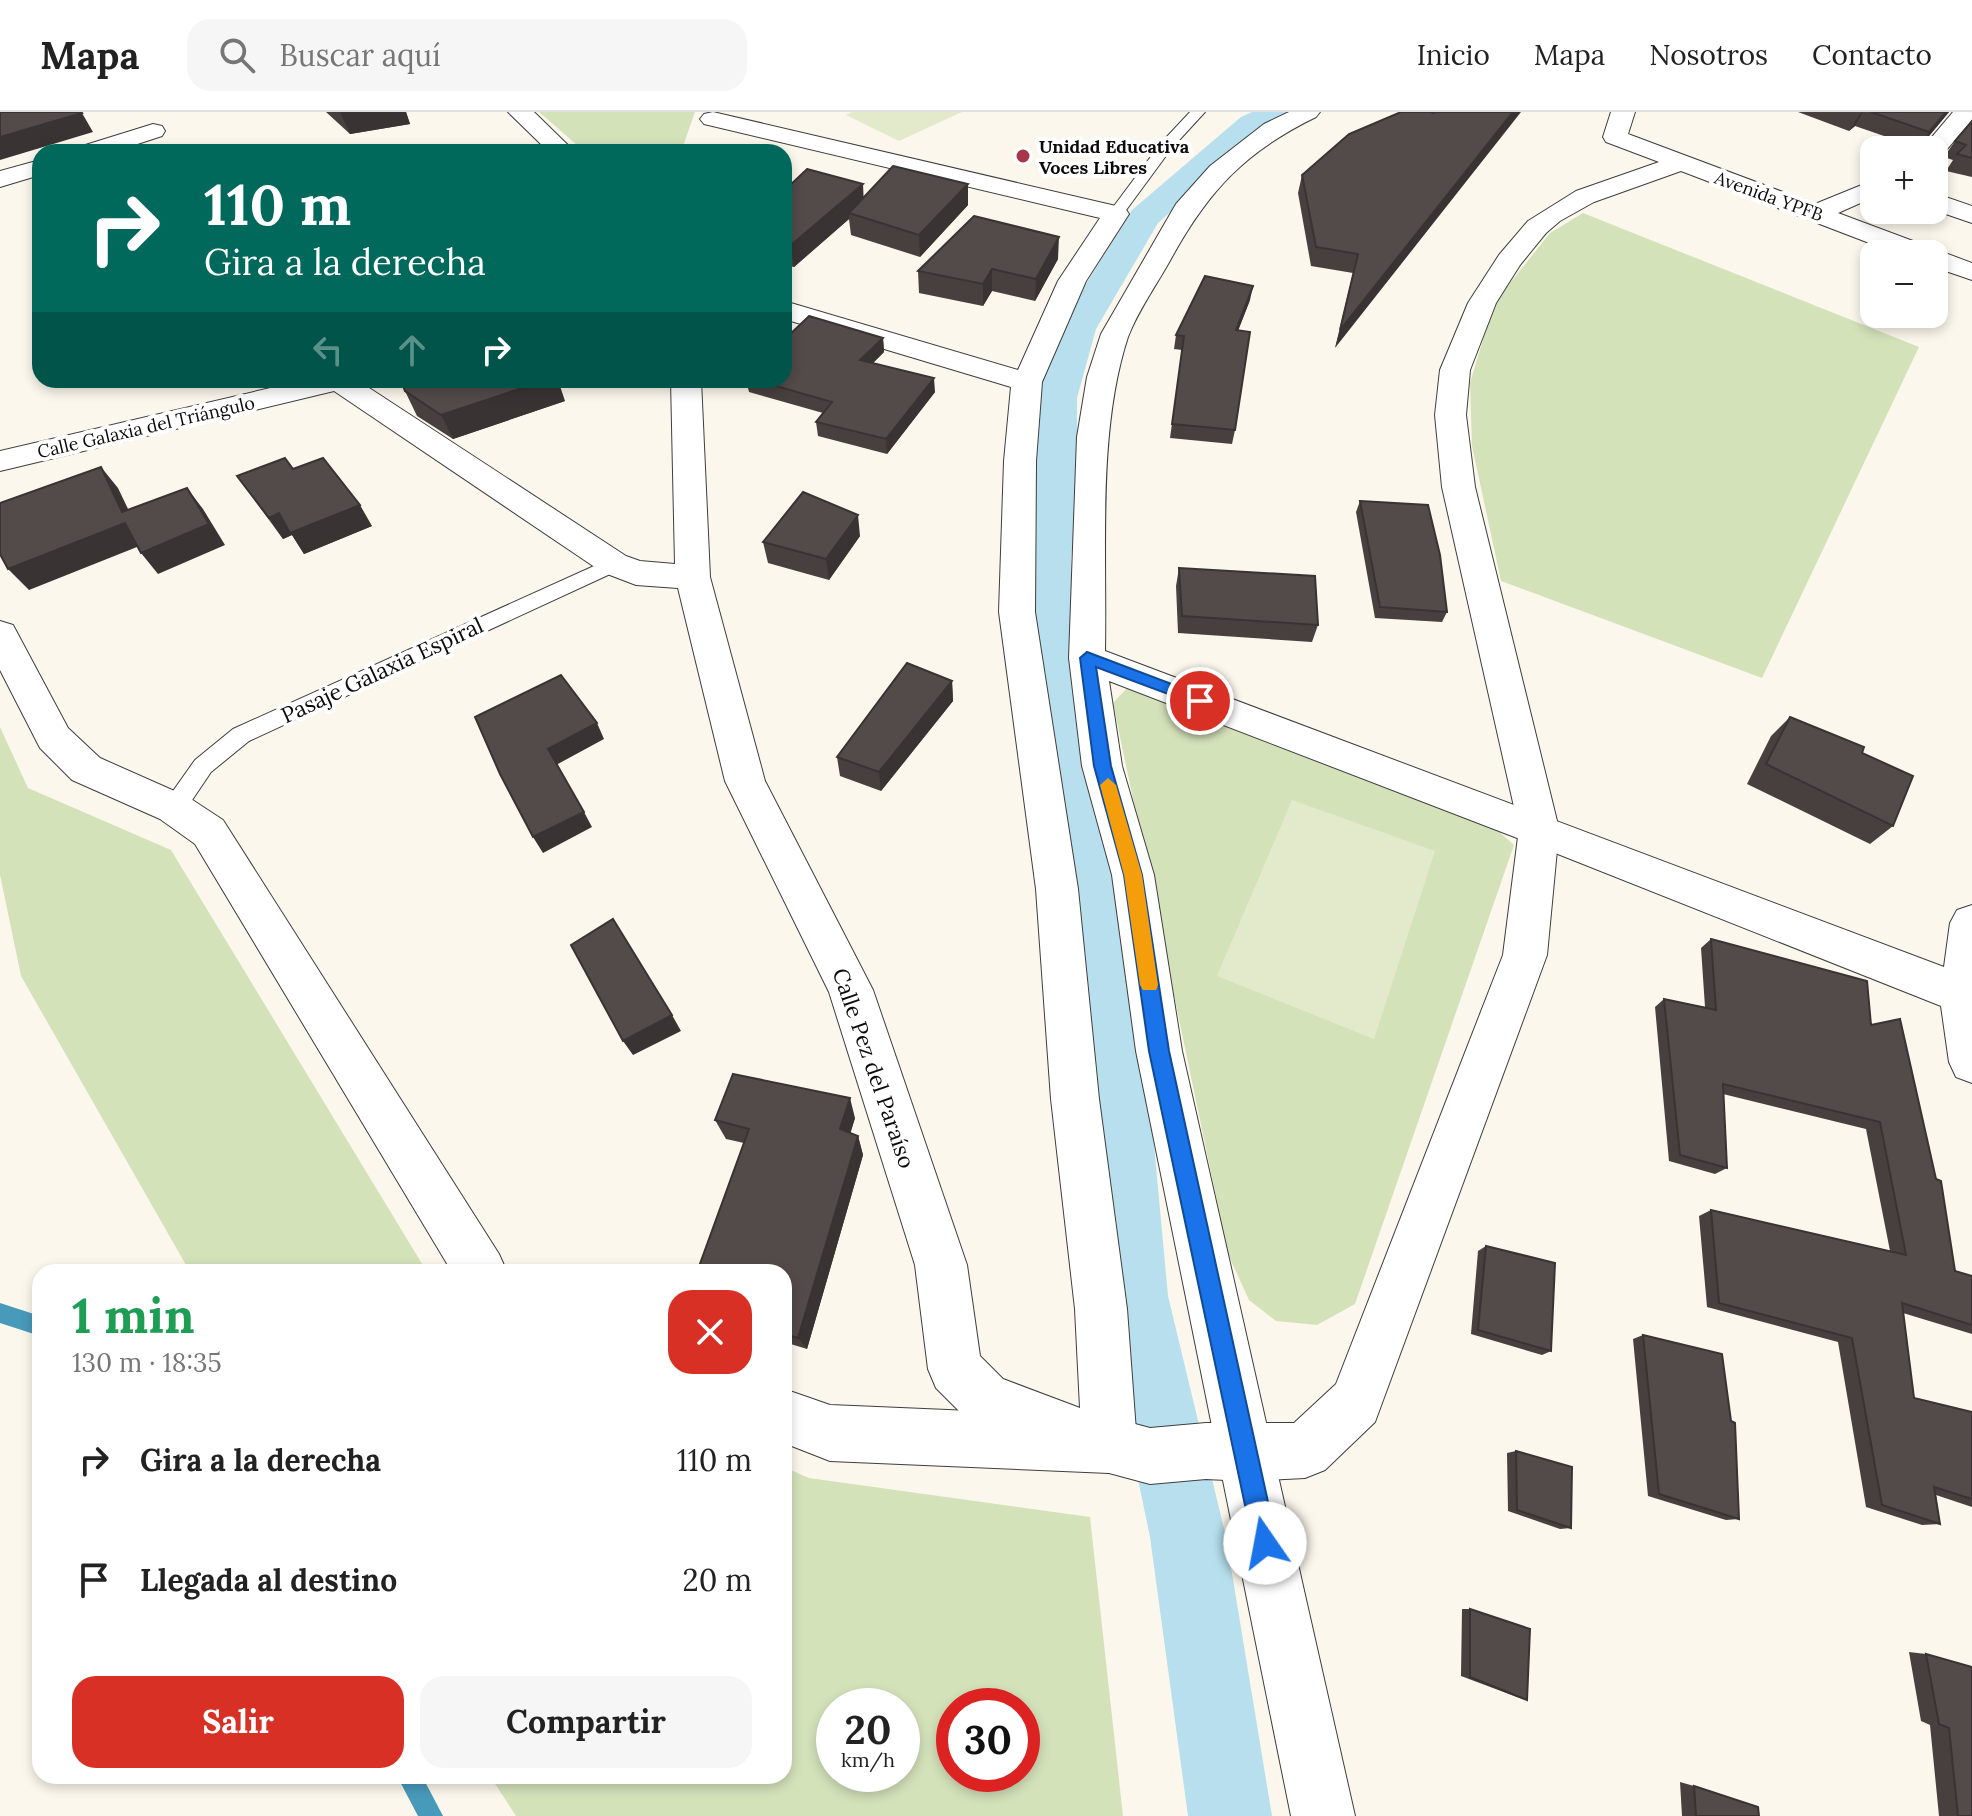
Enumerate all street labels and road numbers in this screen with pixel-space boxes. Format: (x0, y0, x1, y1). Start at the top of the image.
street label: Avenida YPFB (1711, 165, 1826, 226)
street label: Calle Galaxia del Triángulo (35, 391, 257, 463)
street label: Pasaje Galaxia Espiral (276, 611, 488, 729)
street label: Calle Pez del Paraíso (827, 964, 921, 1172)

